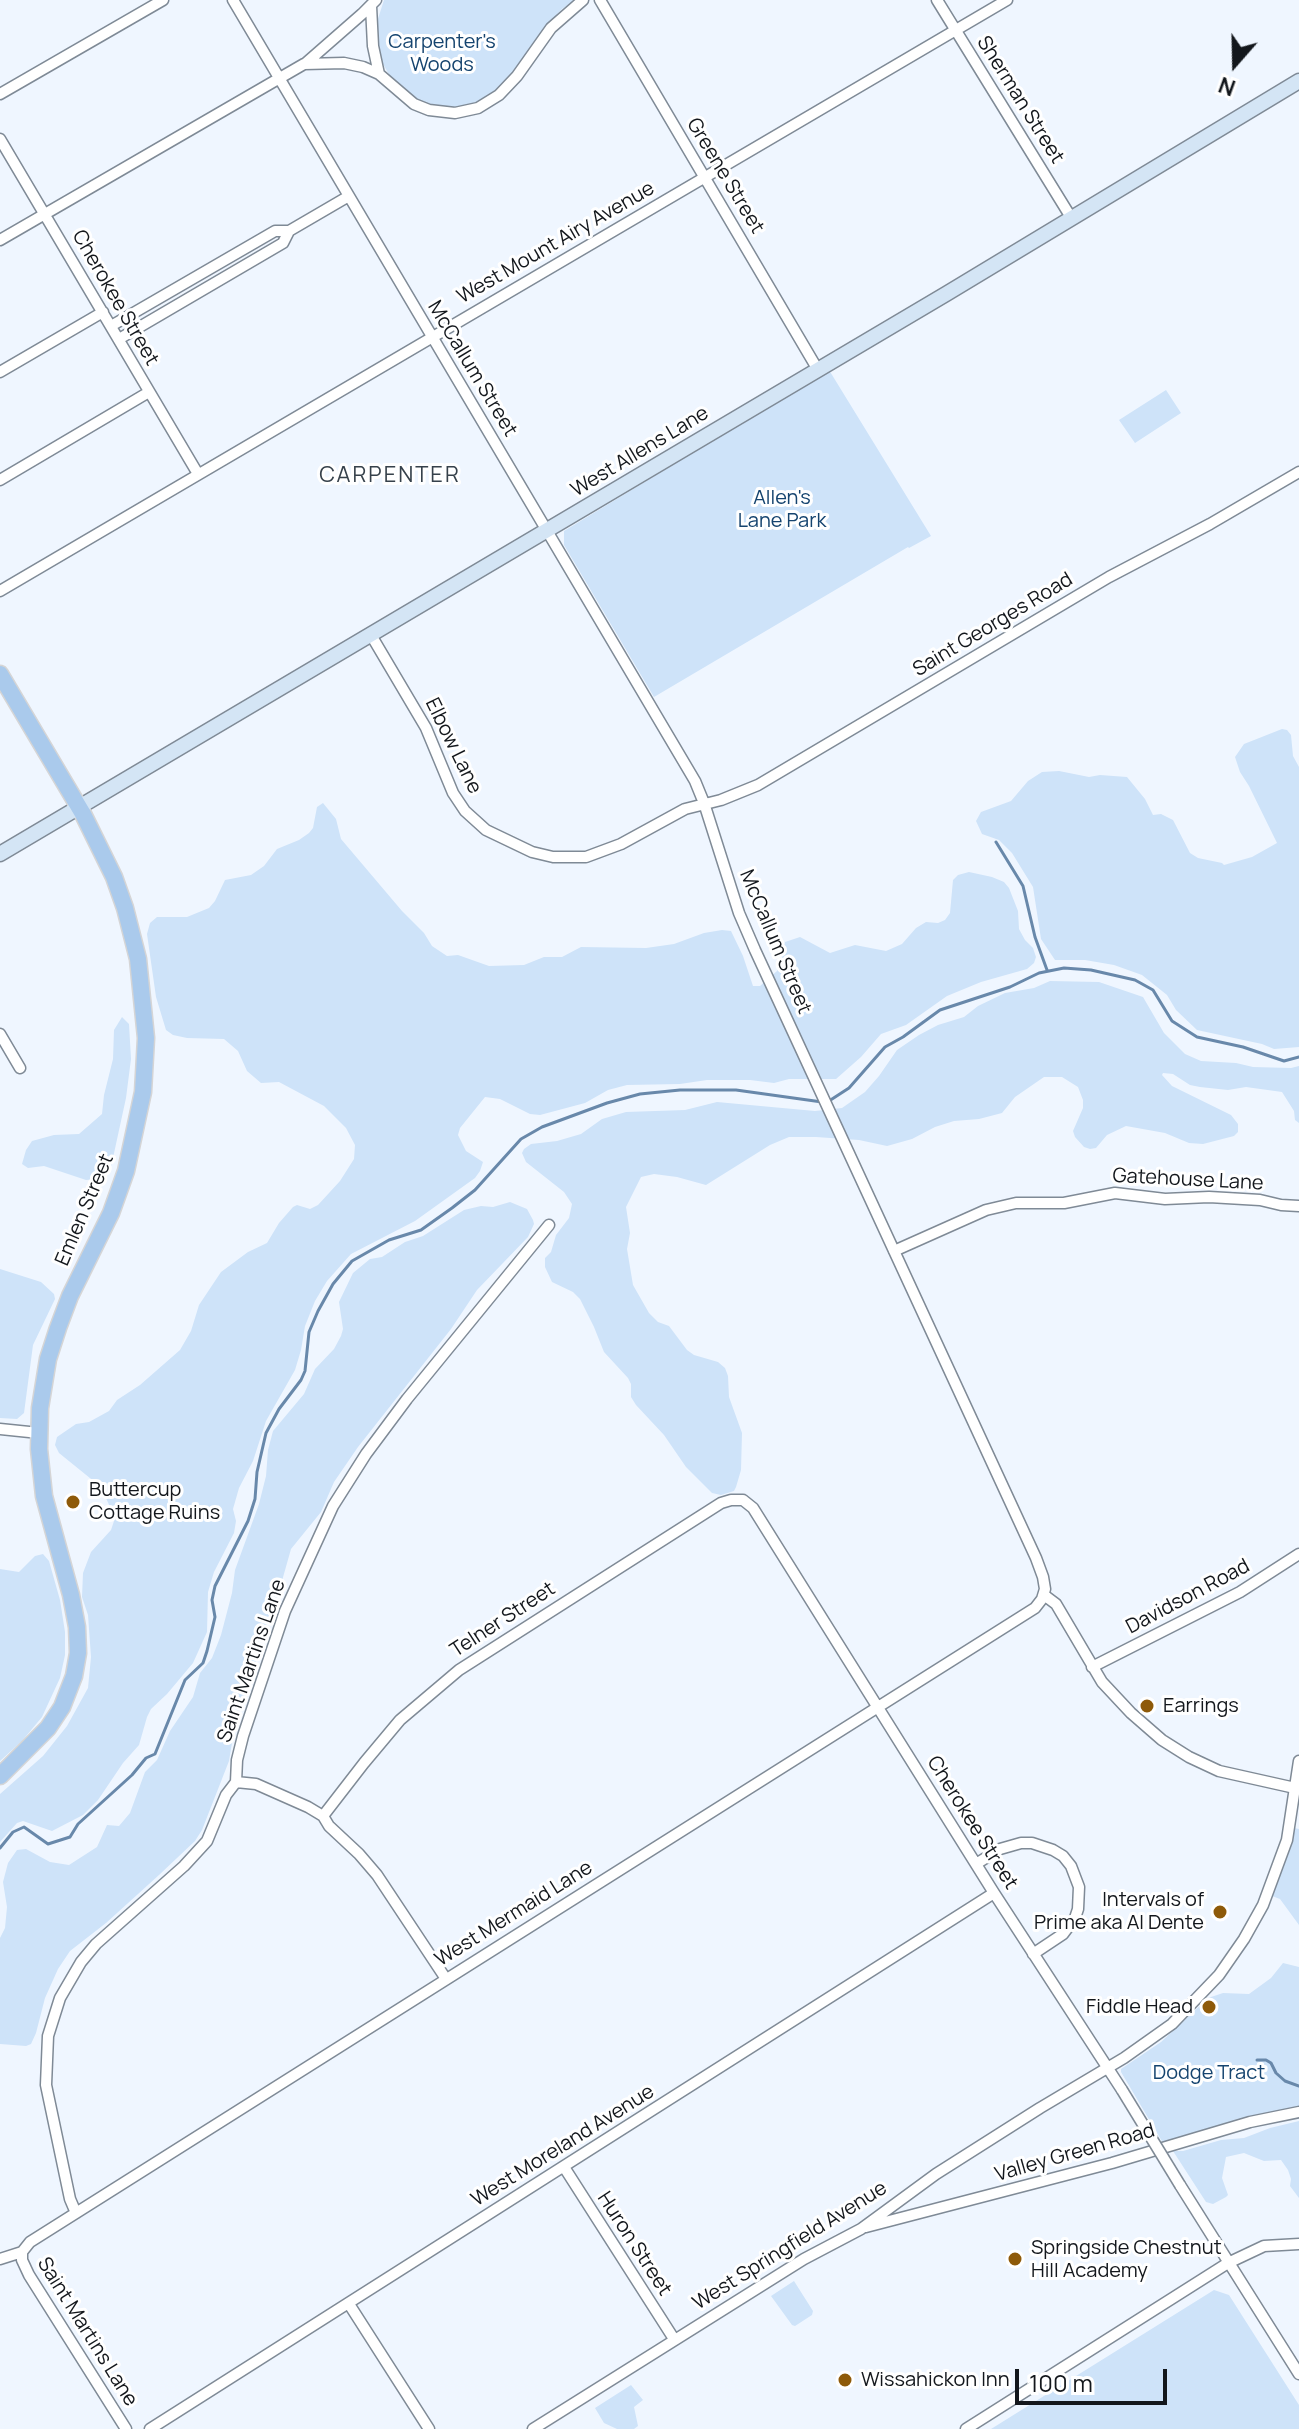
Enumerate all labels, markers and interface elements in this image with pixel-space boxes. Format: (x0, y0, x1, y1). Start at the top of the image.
north arrow (1195, 24, 1275, 104)
park label: Carpenter's Woods (388, 30, 496, 77)
street label: Sherman Street (971, 32, 1069, 168)
text: N (1214, 70, 1239, 103)
street label: Greene Street (681, 114, 769, 238)
street label: West Mount Airy Avenue (453, 177, 659, 309)
street label: Cherokee Street (66, 226, 164, 370)
street label: McCallum Street (422, 297, 522, 441)
street label: West Allens Lane (567, 401, 713, 503)
district label: CARPENTER (319, 463, 461, 489)
park label: Allen's Lane Park (738, 486, 826, 533)
street label: Saint Georges Road (909, 568, 1077, 682)
street label: Elbow Lane (420, 694, 486, 798)
street label: McCallum Street (734, 866, 816, 1018)
street label: Emlen Street (51, 1151, 119, 1269)
street label: Gatehouse Lane (1112, 1164, 1264, 1196)
place label: Buttercup Cottage Ruins (89, 1478, 220, 1525)
marker: Buttercup Cottage Ruins (64, 1493, 82, 1511)
street label: Davidson Road (1122, 1554, 1254, 1640)
street label: Saint Martins Lane (213, 1576, 291, 1746)
street label: Telner Street (446, 1577, 560, 1663)
place label: Earrings (1163, 1694, 1239, 1718)
marker: Earrings (1138, 1697, 1156, 1715)
street label: Cherokee Street (921, 1752, 1023, 1894)
street label: West Mermaid Lane (431, 1856, 597, 1972)
place label: Intervals of Prime aka Al Dente (1034, 1888, 1204, 1935)
marker: Intervals of Prime aka Al Dente (1211, 1903, 1229, 1921)
place label: Fiddle Head (1086, 1995, 1193, 2019)
marker: Fiddle Head (1200, 1998, 1218, 2016)
park label: Dodge Tract (1153, 2061, 1265, 2085)
street label: West Moreland Avenue (467, 2080, 659, 2212)
street label: Valley Green Road (992, 2119, 1158, 2187)
street label: West Springfield Avenue (689, 2176, 891, 2316)
street label: Huron Street (592, 2188, 676, 2300)
place label: Springside Chestnut Hill Academy (1031, 2236, 1222, 2283)
marker: Springside Chestnut Hill Academy (1006, 2250, 1024, 2268)
street label: Saint Martins Lane (32, 2253, 142, 2411)
scale bar (1019, 2353, 1171, 2403)
text: 100 m (1029, 2366, 1093, 2399)
place label: Wissahickon Inn (861, 2368, 1010, 2392)
marker: Wissahickon Inn (836, 2371, 854, 2389)

